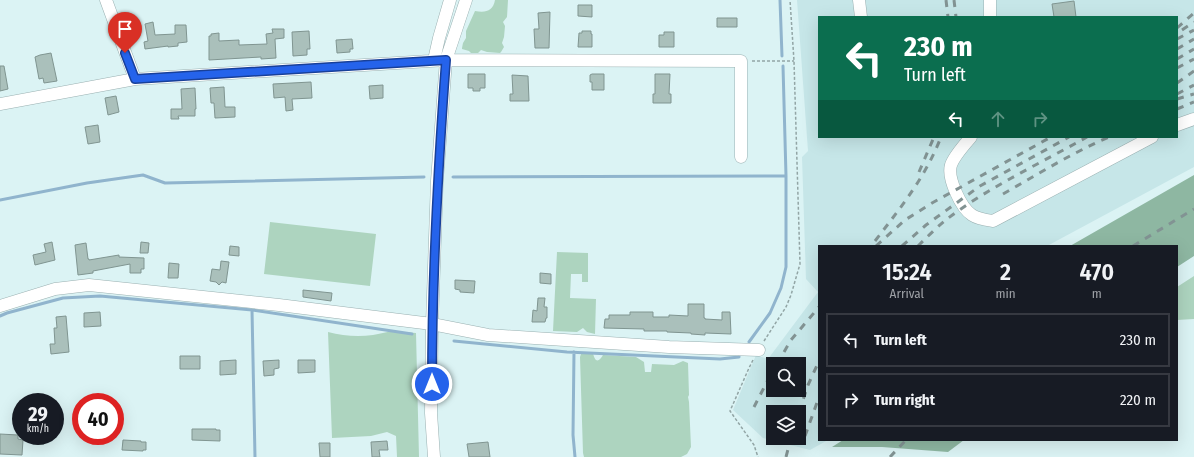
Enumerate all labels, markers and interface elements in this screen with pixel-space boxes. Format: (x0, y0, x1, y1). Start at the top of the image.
pin (108, 12, 142, 53)
icon: arrive (114, 18, 136, 40)
text: 230 m (904, 30, 973, 63)
icon: left (838, 32, 890, 84)
text: Turn left (904, 64, 966, 86)
icon: left (945, 108, 967, 130)
icon: ahead (987, 108, 1009, 130)
icon: right (1029, 108, 1051, 130)
text: 15:24 (882, 258, 932, 286)
text: 2 (1000, 258, 1011, 286)
text: 470 (1080, 258, 1114, 286)
text: Arrival (890, 286, 924, 301)
text: min (996, 286, 1016, 301)
text: m (1092, 286, 1102, 301)
icon: left (840, 329, 862, 351)
text: Turn left (874, 331, 927, 349)
text: 230 m (1120, 331, 1156, 349)
map controls (766, 357, 806, 445)
button: search (766, 357, 806, 397)
position arrow (411, 363, 453, 405)
icon: right (840, 389, 862, 411)
text: Turn right (874, 391, 935, 409)
text: 220 m (1120, 391, 1156, 409)
speed limit sign: 40 (72, 393, 124, 445)
text: 29 (28, 402, 48, 426)
button: layers (766, 405, 806, 445)
text: km/h (27, 423, 49, 435)

